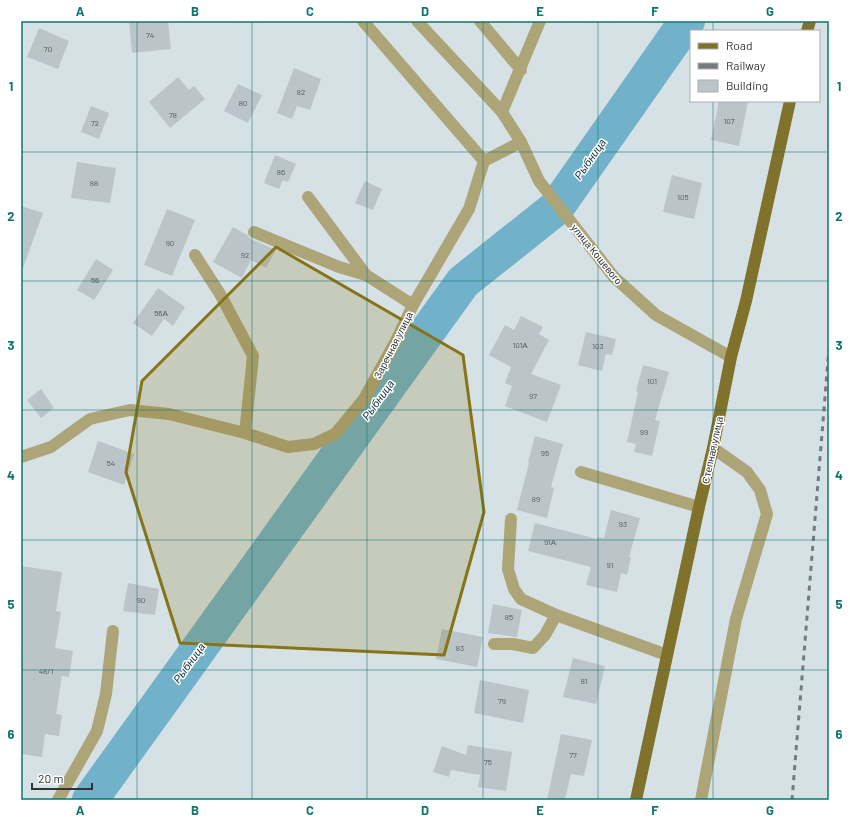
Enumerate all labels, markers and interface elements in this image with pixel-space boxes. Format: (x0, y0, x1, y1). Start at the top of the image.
text: A (76, 3, 85, 19)
text: B (191, 3, 199, 19)
text: C (306, 3, 314, 19)
text: D (421, 3, 429, 19)
text: E (536, 3, 544, 19)
text: F (651, 3, 659, 19)
text: G (766, 3, 774, 19)
house number: 74 (146, 30, 154, 40)
legend (690, 30, 820, 102)
text: Road (726, 38, 753, 52)
house number: 70 (44, 44, 52, 54)
text: Railway (726, 58, 766, 72)
text: 1 (9, 78, 13, 94)
text: Building (726, 78, 768, 92)
text: 1 (837, 78, 841, 94)
house number: 82 (297, 87, 305, 97)
house number: 80 (239, 98, 247, 108)
house number: 78 (169, 110, 177, 120)
house number: 107 (723, 116, 735, 126)
house number: 72 (91, 118, 99, 128)
water label: Рыбница (571, 136, 608, 181)
house number: 86 (277, 167, 285, 177)
house number: 88 (90, 178, 98, 188)
house number: 105 (677, 192, 689, 202)
text: 2 (7, 208, 15, 224)
text: 2 (835, 208, 843, 224)
street label: улица Кошевого (569, 221, 625, 287)
house number: 90 (166, 238, 174, 248)
house number: 92 (241, 250, 249, 260)
house number: 56 (91, 275, 99, 285)
house number: 56А (154, 308, 168, 318)
street label: Заречная улица (371, 309, 415, 381)
text: 3 (7, 337, 15, 353)
text: 3 (835, 337, 843, 353)
house number: 101А (512, 340, 528, 350)
house number: 103 (592, 341, 604, 351)
house number: 101 (647, 376, 657, 386)
water label: Рыбница (359, 377, 396, 422)
house number: 97 (529, 391, 537, 401)
street label: Степная улица (699, 415, 725, 485)
house number: 99 (640, 427, 648, 437)
house number: 95 (541, 448, 549, 458)
house number: 54 (107, 458, 115, 468)
text: 4 (7, 467, 15, 483)
text: 4 (835, 467, 843, 483)
house number: 89 (532, 494, 540, 504)
house number: 93 (619, 519, 627, 529)
house number: 91А (544, 537, 557, 547)
house number: 91 (607, 560, 614, 570)
house number: 90 (137, 595, 145, 605)
text: 5 (7, 596, 15, 612)
text: 5 (835, 596, 843, 612)
house number: 85 (505, 612, 513, 622)
water label: Рыбница (170, 640, 207, 685)
house number: 83 (456, 643, 464, 653)
house number: 48/1 (39, 666, 53, 676)
house number: 81 (581, 676, 588, 686)
house number: 79 (498, 696, 506, 706)
text: 6 (8, 726, 15, 742)
text: 6 (836, 726, 843, 742)
house number: 77 (569, 750, 577, 760)
house number: 75 (484, 757, 492, 767)
scale bar (32, 765, 92, 791)
text: 20 m (38, 771, 64, 785)
text: A (76, 802, 85, 818)
text: B (191, 802, 199, 818)
text: C (306, 802, 314, 818)
text: D (421, 802, 429, 818)
text: E (536, 802, 544, 818)
text: F (651, 802, 659, 818)
text: G (766, 802, 774, 818)

